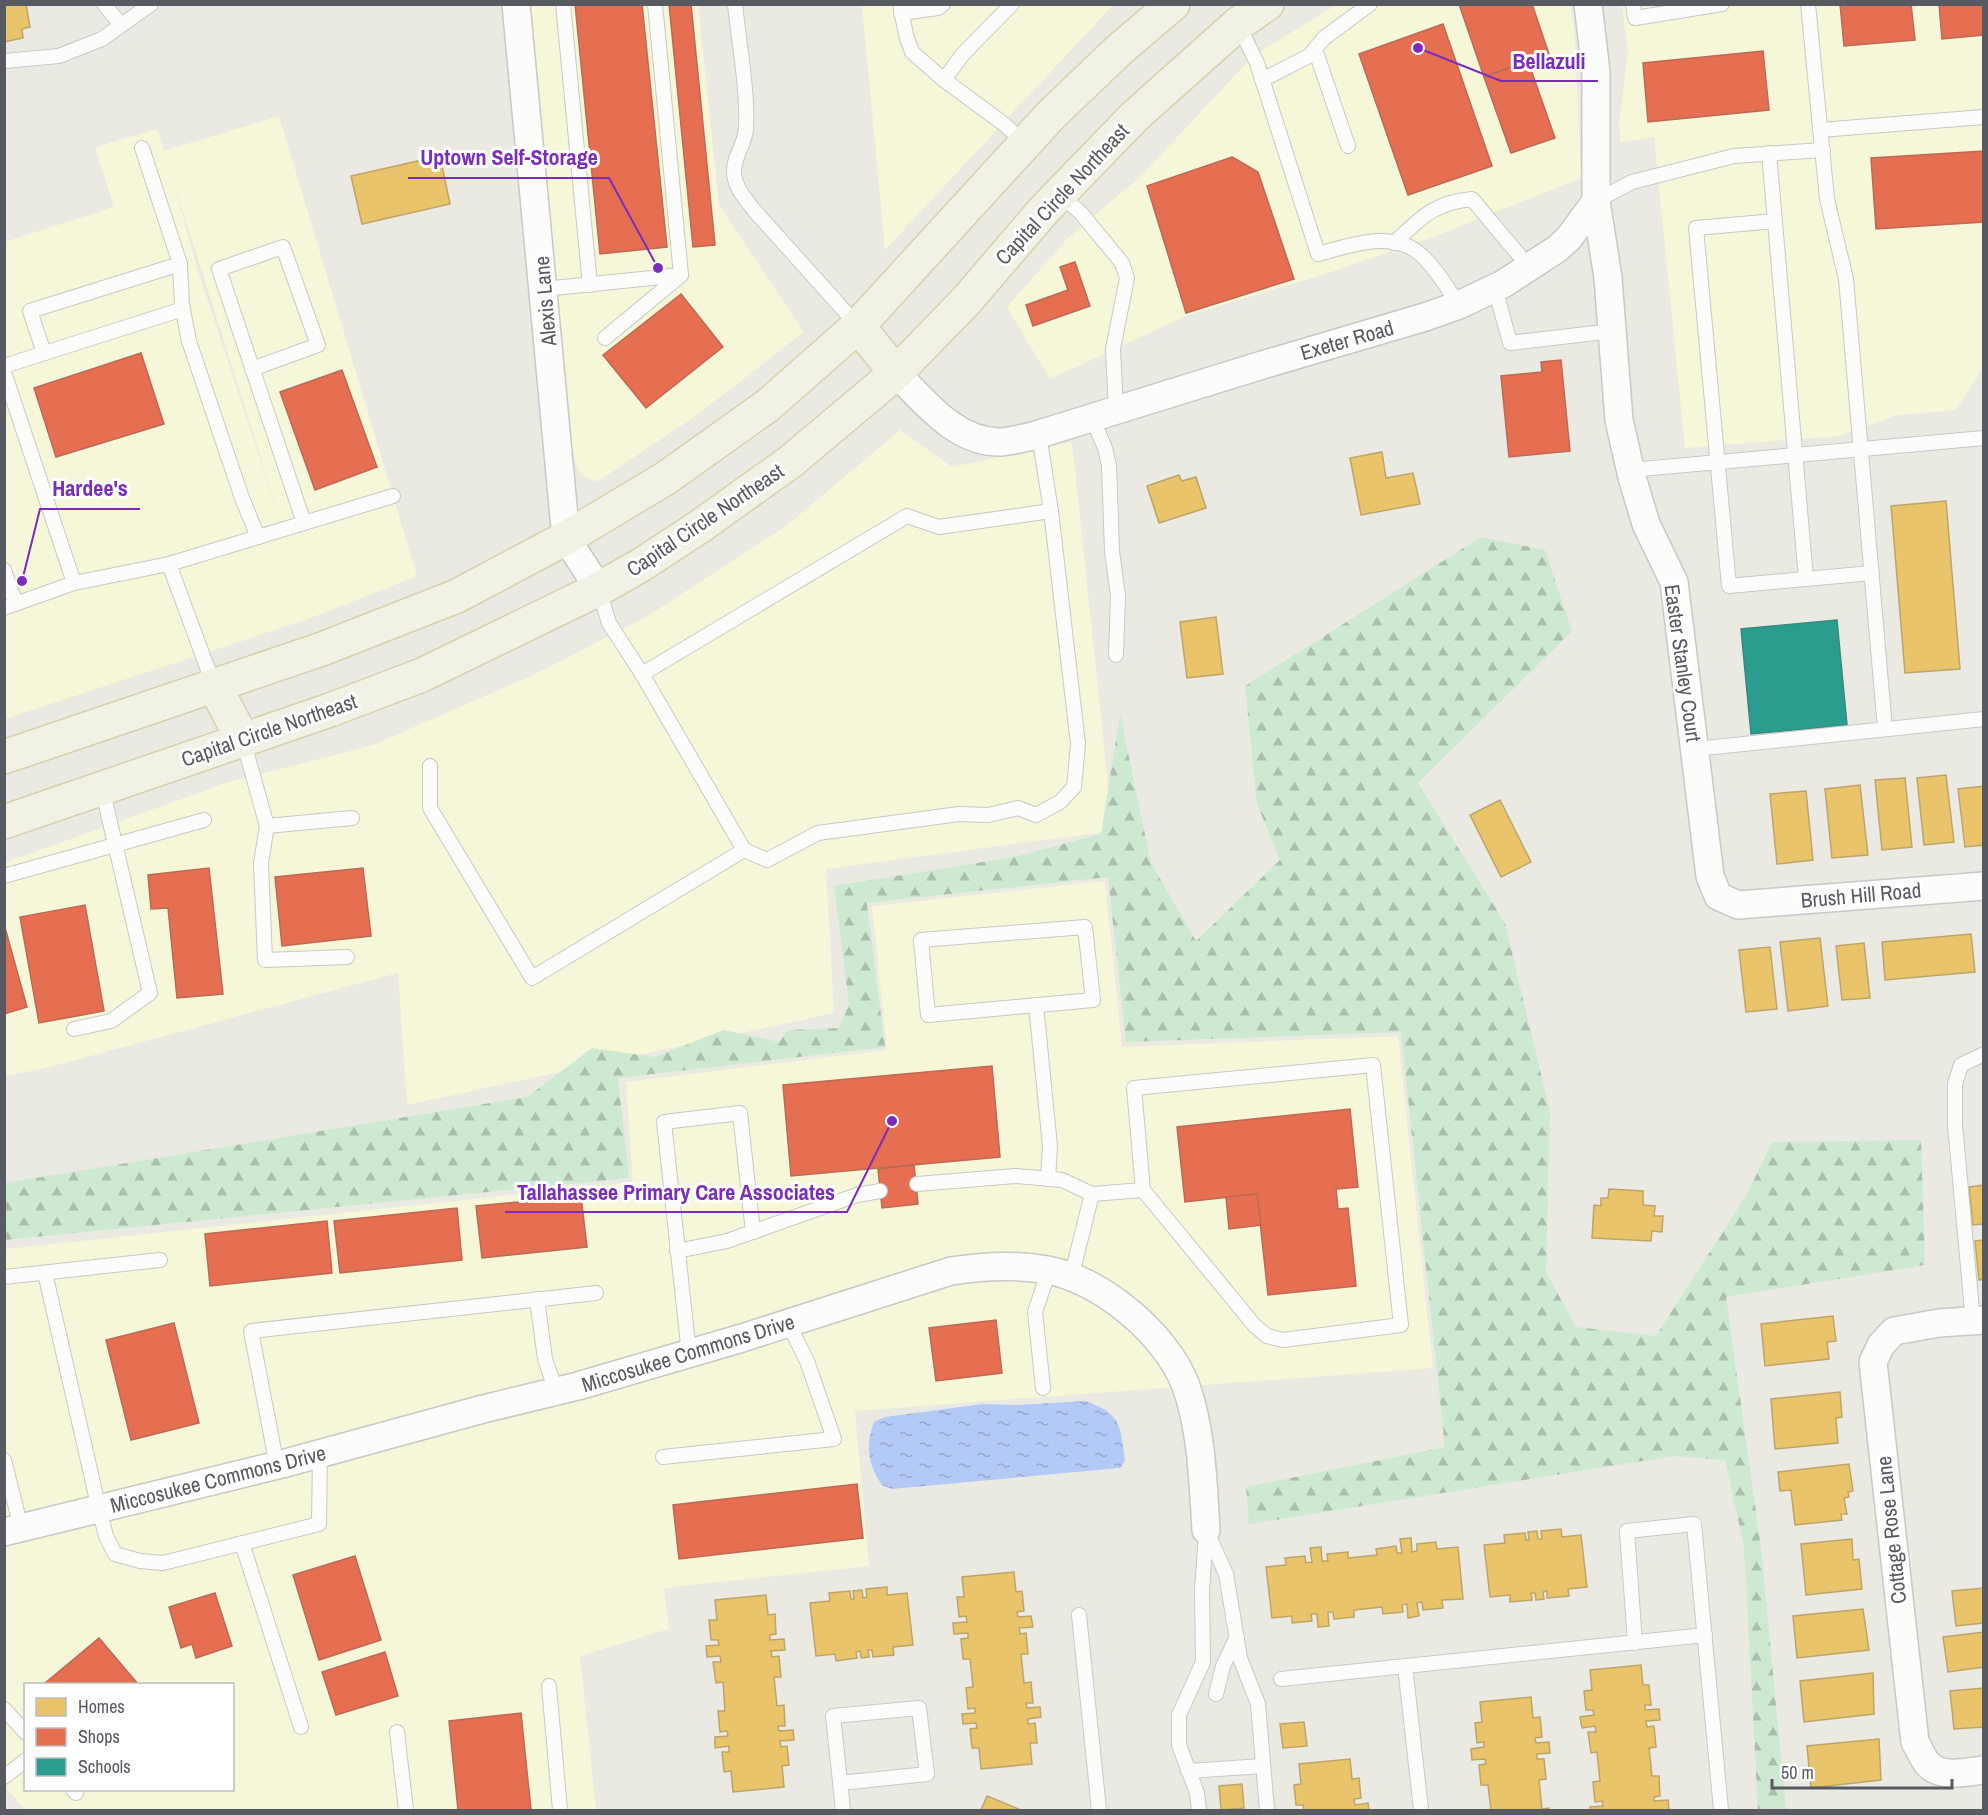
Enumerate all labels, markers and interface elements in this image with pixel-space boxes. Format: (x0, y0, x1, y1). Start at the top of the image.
callout: Bellazuli (1501, 41, 1598, 81)
text: Bellazuli (1512, 46, 1586, 76)
street label: Capital Circle Northeast (989, 117, 1135, 271)
callout: Uptown Self-Storage (408, 138, 609, 178)
text: Uptown Self-Storage (420, 142, 598, 172)
street label: Alexis Lane (527, 255, 563, 348)
street label: Exeter Road (1297, 313, 1397, 367)
street label: Capital Circle Northeast (621, 456, 789, 583)
callout: Hardee's (40, 469, 140, 509)
text: Hardee's (52, 473, 128, 503)
street label: Easter Stanley Court (1658, 582, 1708, 744)
street label: Capital Circle Northeast (177, 686, 361, 774)
street label: Brush Hill Road (1800, 875, 1922, 915)
callout: Tallahassee Primary Care Associates (505, 1172, 847, 1212)
text: Tallahassee Primary Care Associates (517, 1177, 835, 1207)
street label: Miccosukee Commons Drive (578, 1307, 798, 1399)
street label: Miccosukee Commons Drive (107, 1438, 329, 1520)
street label: Cottage Rose Lane (1869, 1455, 1913, 1605)
legend (24, 1683, 234, 1791)
text: Homes (78, 1694, 125, 1719)
text: Shops (78, 1724, 120, 1749)
scale bar (1772, 1752, 1952, 1790)
text: Schools (78, 1754, 131, 1779)
text: 50 m (1781, 1760, 1814, 1785)

